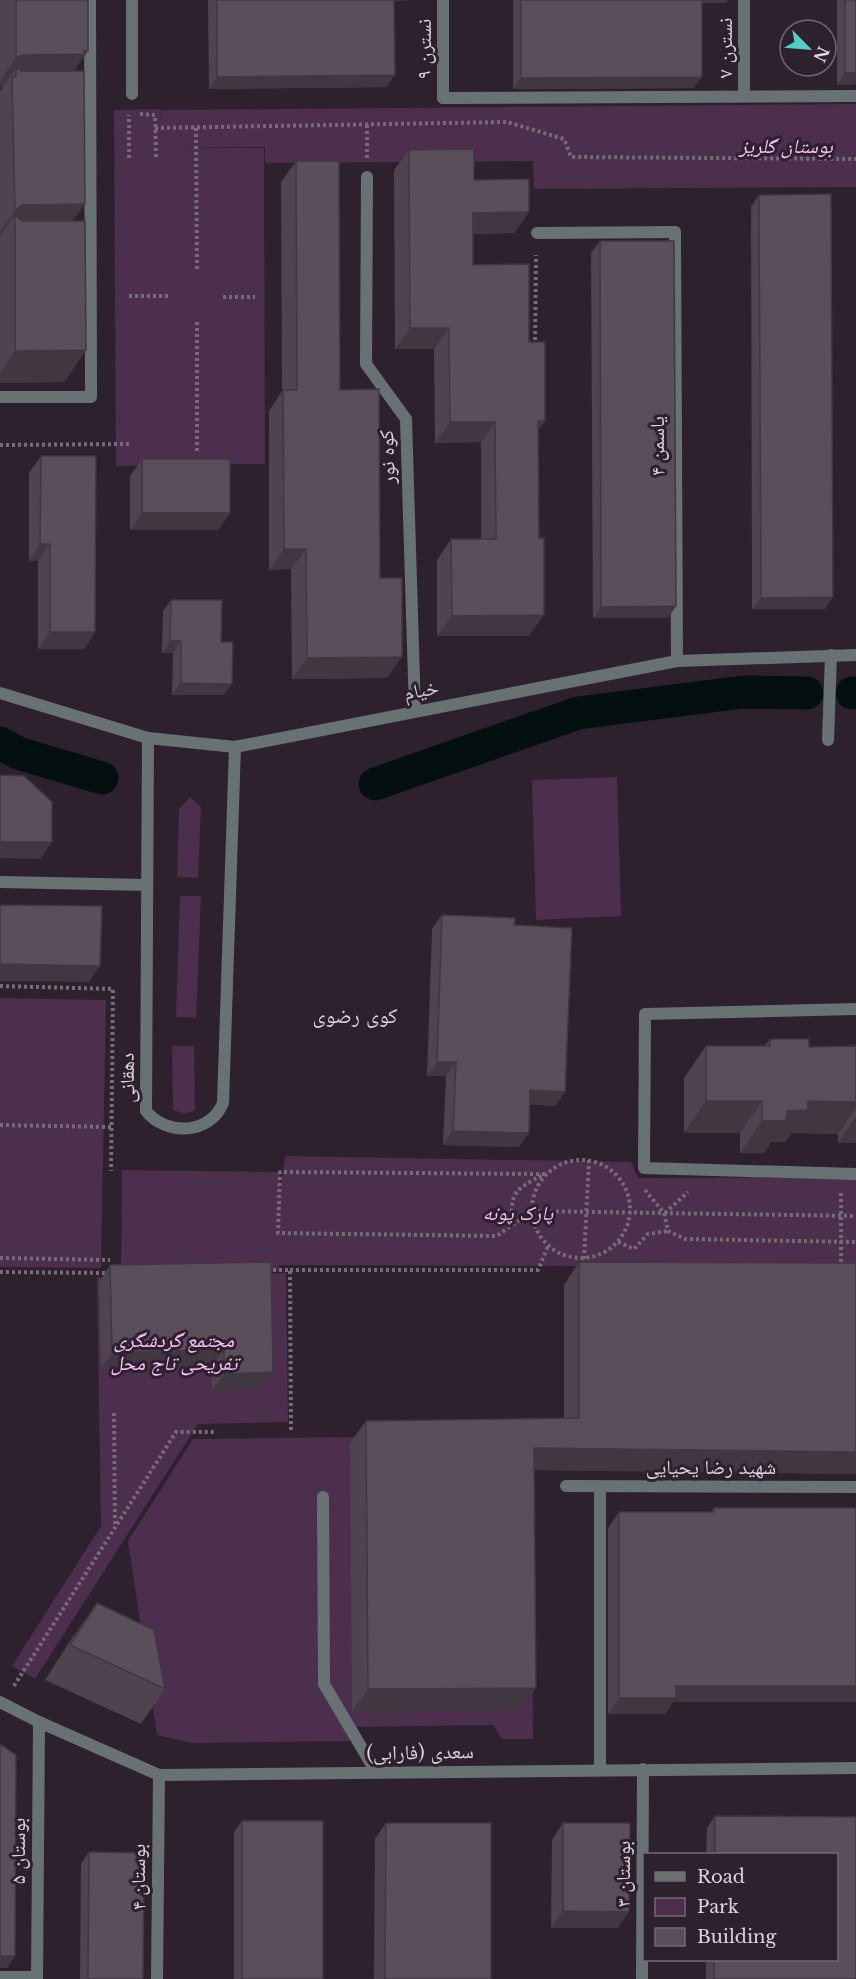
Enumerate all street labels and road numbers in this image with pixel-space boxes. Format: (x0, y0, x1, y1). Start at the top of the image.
street label: نسترن ۷ (713, 18, 737, 78)
street label: نسترن ۹ (412, 19, 436, 79)
street label: یاسمن ۴ (645, 416, 669, 476)
street label: کوه نور (374, 430, 400, 485)
street label: خیام (402, 675, 441, 707)
street label: دهقانی (115, 1053, 139, 1103)
street label: شهید رضا یحیایی (646, 1455, 776, 1479)
street label: سعدی (فارابی) (366, 1739, 474, 1765)
street label: بوستان ۵ (6, 1818, 30, 1884)
street label: بوستان ۳ (611, 1841, 635, 1907)
street label: بوستان ۴ (126, 1844, 150, 1910)

